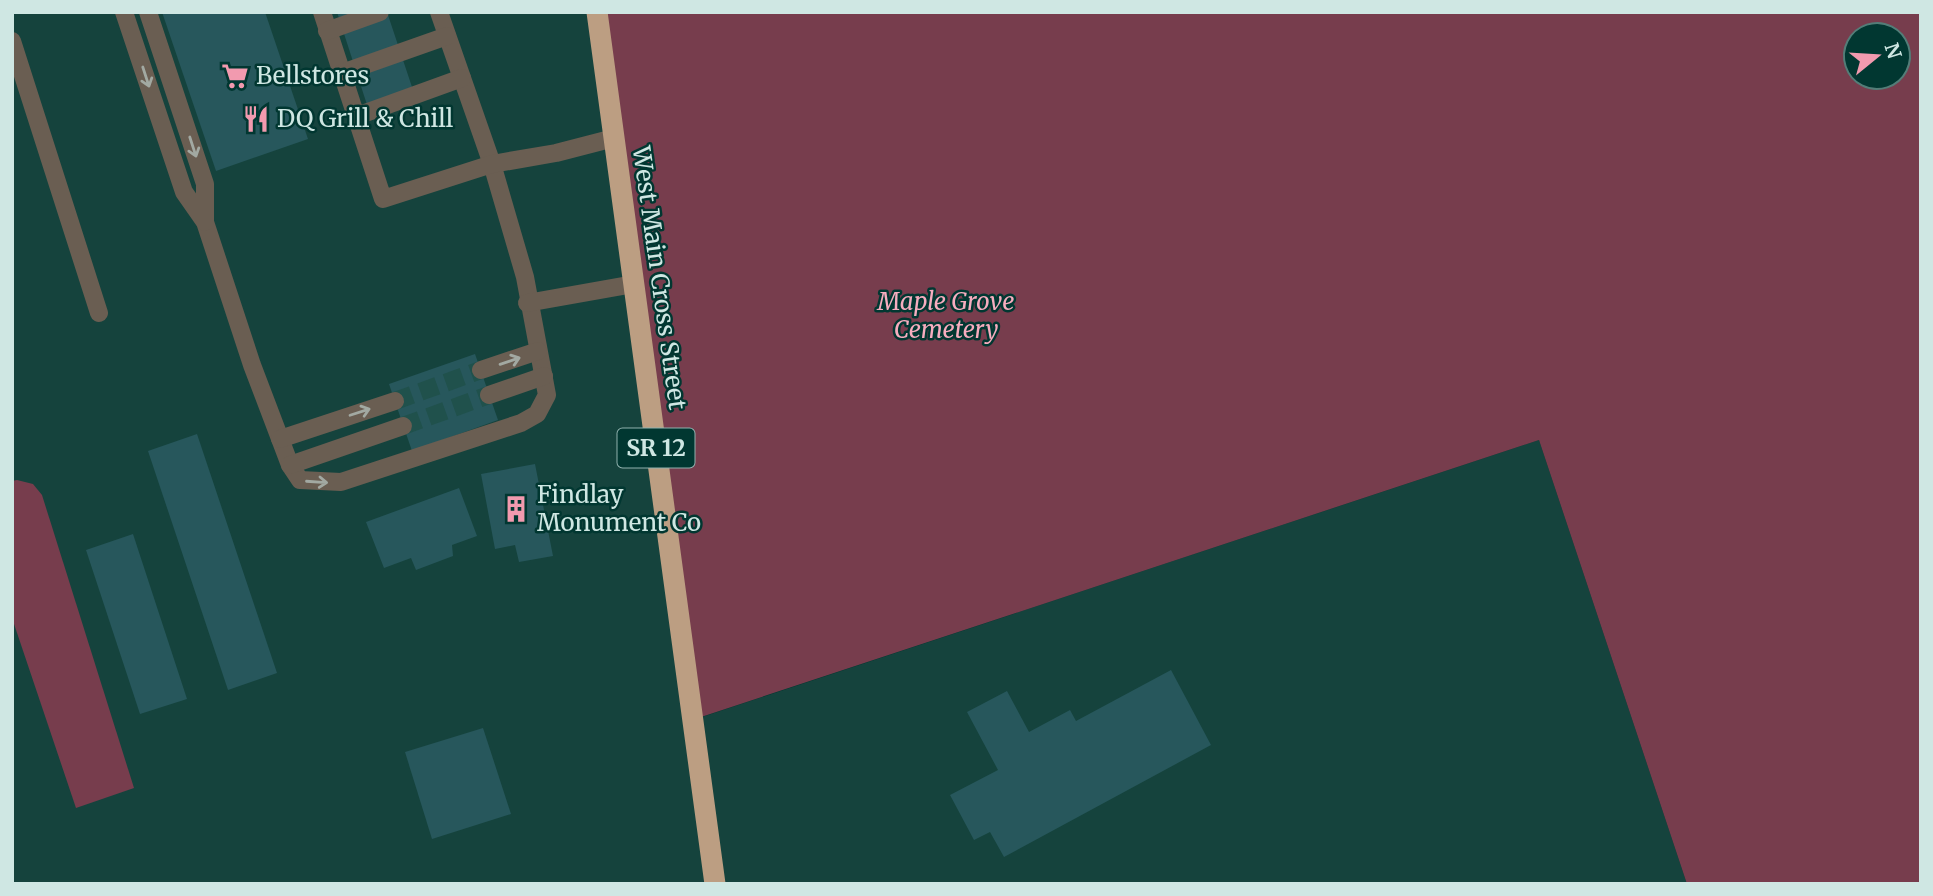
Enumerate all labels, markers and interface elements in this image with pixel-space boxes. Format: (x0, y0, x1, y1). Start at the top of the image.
north arrow (1842, 21, 1912, 91)
text: N (1879, 40, 1907, 62)
place label: Bellstores (256, 60, 369, 91)
supermarket icon: Bellstores (220, 61, 250, 91)
one-way arrow (140, 66, 153, 88)
place label: DQ Grill & Chill (277, 103, 453, 134)
restaurant icon: DQ Grill & Chill (241, 104, 271, 134)
one-way arrow (188, 135, 200, 157)
street label: West Main Cross Street (626, 143, 693, 412)
park label: Maple Grove Cemetery (877, 286, 1014, 345)
one-way arrow (498, 354, 520, 366)
one-way arrow (349, 405, 371, 417)
road number: SR 12 (618, 428, 694, 468)
one-way arrow (305, 475, 328, 488)
place label: Findlay Monument Co (537, 479, 701, 538)
building icon: Findlay Monument Co (501, 494, 531, 524)

